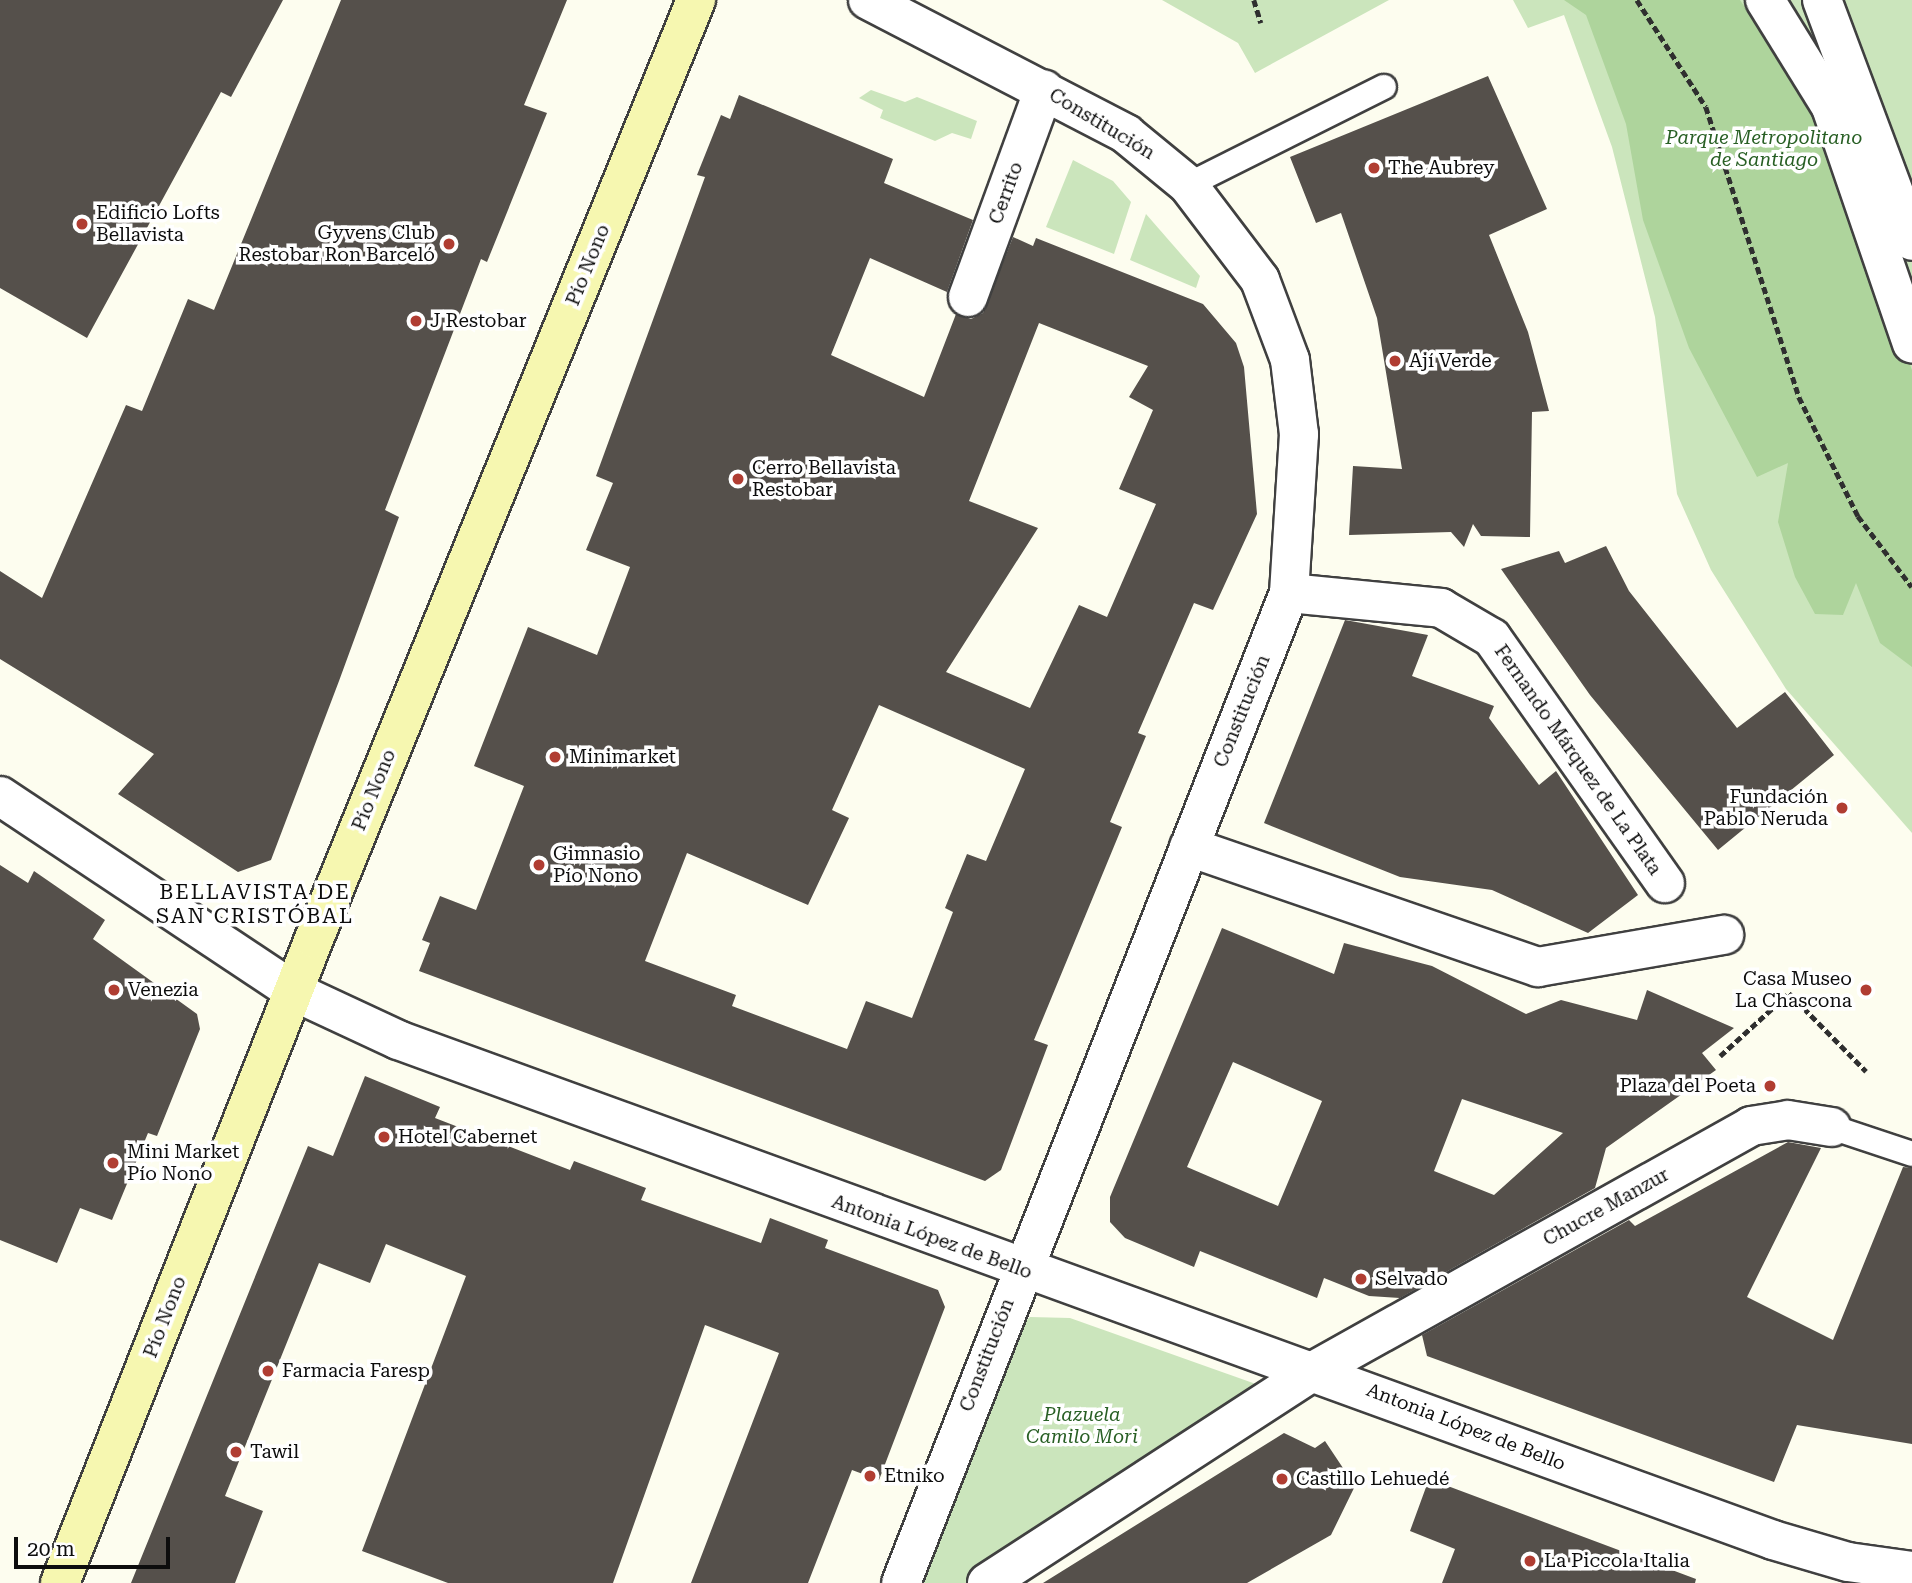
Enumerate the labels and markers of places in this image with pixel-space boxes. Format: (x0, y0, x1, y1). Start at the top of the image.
place label: The Aubrey (1388, 157, 1495, 179)
marker: The Aubrey (1366, 160, 1382, 176)
place label: Edificio Lofts Bellavista (96, 202, 220, 246)
marker: Edificio Lofts Bellavista (74, 216, 90, 232)
place label: Gyvens Club Restobar Ron Barceló (239, 222, 435, 266)
marker: Gyvens Club Restobar Ron Barceló (441, 236, 457, 252)
place label: J Restobar (430, 310, 527, 332)
marker: J Restobar (408, 313, 424, 329)
place label: Ají Verde (1409, 350, 1492, 372)
marker: Ají Verde (1387, 353, 1403, 369)
place label: Cerro Bellavista Restobar (752, 457, 896, 501)
marker: Cerro Bellavista Restobar (730, 471, 746, 487)
place label: Minimarket (569, 746, 676, 768)
marker: Minimarket (547, 749, 563, 765)
place label: Fundación Pablo Neruda (1704, 786, 1828, 830)
marker: Fundación Pablo Neruda (1834, 800, 1850, 816)
place label: Gimnasio Pío Nono (553, 843, 640, 887)
marker: Gimnasio Pío Nono (531, 857, 547, 873)
place label: Casa Museo La Chascona (1735, 968, 1852, 1012)
place label: Venezia (128, 979, 199, 1001)
marker: Venezia (106, 982, 122, 998)
marker: Casa Museo La Chascona (1858, 982, 1874, 998)
place label: Plaza del Poeta (1619, 1075, 1756, 1097)
marker: Plaza del Poeta (1762, 1078, 1778, 1094)
place label: Hotel Cabernet (398, 1126, 537, 1148)
marker: Hotel Cabernet (376, 1129, 392, 1145)
place label: Mini Market Pío Nono (127, 1141, 239, 1185)
marker: Mini Market Pío Nono (105, 1155, 121, 1171)
place label: Selvado (1375, 1268, 1448, 1290)
marker: Selvado (1353, 1271, 1369, 1287)
place label: Farmacia Faresp (282, 1360, 430, 1382)
marker: Farmacia Faresp (260, 1363, 276, 1379)
place label: Tawil (250, 1441, 299, 1463)
marker: Tawil (228, 1444, 244, 1460)
place label: Etniko (884, 1465, 945, 1487)
marker: Etniko (862, 1468, 878, 1484)
place label: Castillo Lehuedé (1296, 1468, 1449, 1490)
marker: Castillo Lehuedé (1274, 1471, 1290, 1487)
place label: La Piccola Italia (1544, 1550, 1690, 1572)
marker: La Piccola Italia (1522, 1553, 1538, 1569)

